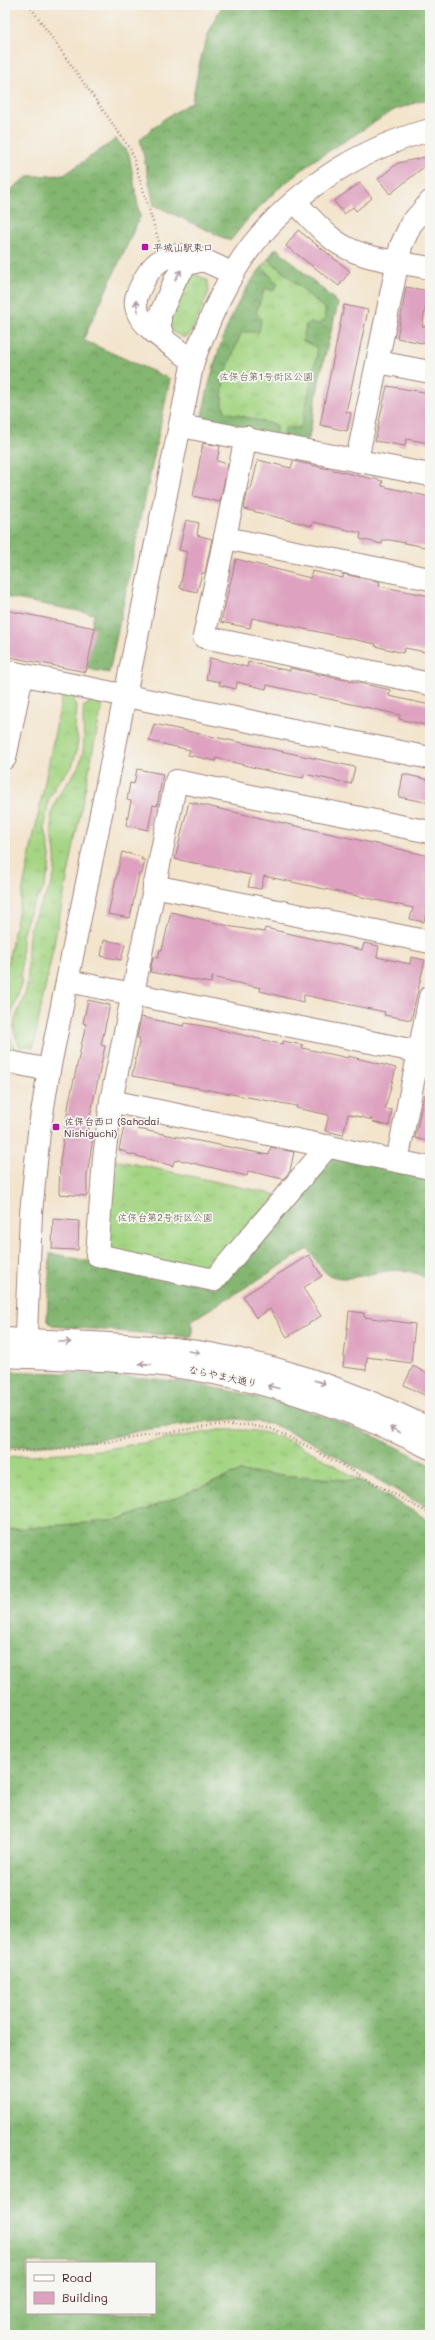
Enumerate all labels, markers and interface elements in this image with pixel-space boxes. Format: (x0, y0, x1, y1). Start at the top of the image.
place label: 平城山駅東口 (153, 240, 213, 254)
marker: 平城山駅東口 (140, 242, 150, 252)
one-way arrow (175, 269, 183, 281)
one-way arrow (133, 300, 141, 313)
park label: 佐保台第1号街区公園 (219, 369, 313, 383)
place label: 佐保台西口 (Sahodai Nishiguchi) (64, 1114, 160, 1140)
marker: 佐保台西口 (Sahodai Nishiguchi) (51, 1122, 61, 1132)
park label: 佐保台第2号街区公園 (117, 1210, 213, 1224)
one-way arrow (58, 1338, 71, 1345)
one-way arrow (187, 1348, 200, 1356)
one-way arrow (139, 1360, 152, 1367)
street label: ならやま大通り (187, 1362, 259, 1390)
one-way arrow (314, 1379, 326, 1387)
one-way arrow (267, 1382, 280, 1390)
one-way arrow (389, 1426, 401, 1434)
legend (26, 2262, 156, 2314)
text: Road (62, 2269, 92, 2285)
text: Building (62, 2289, 108, 2305)

